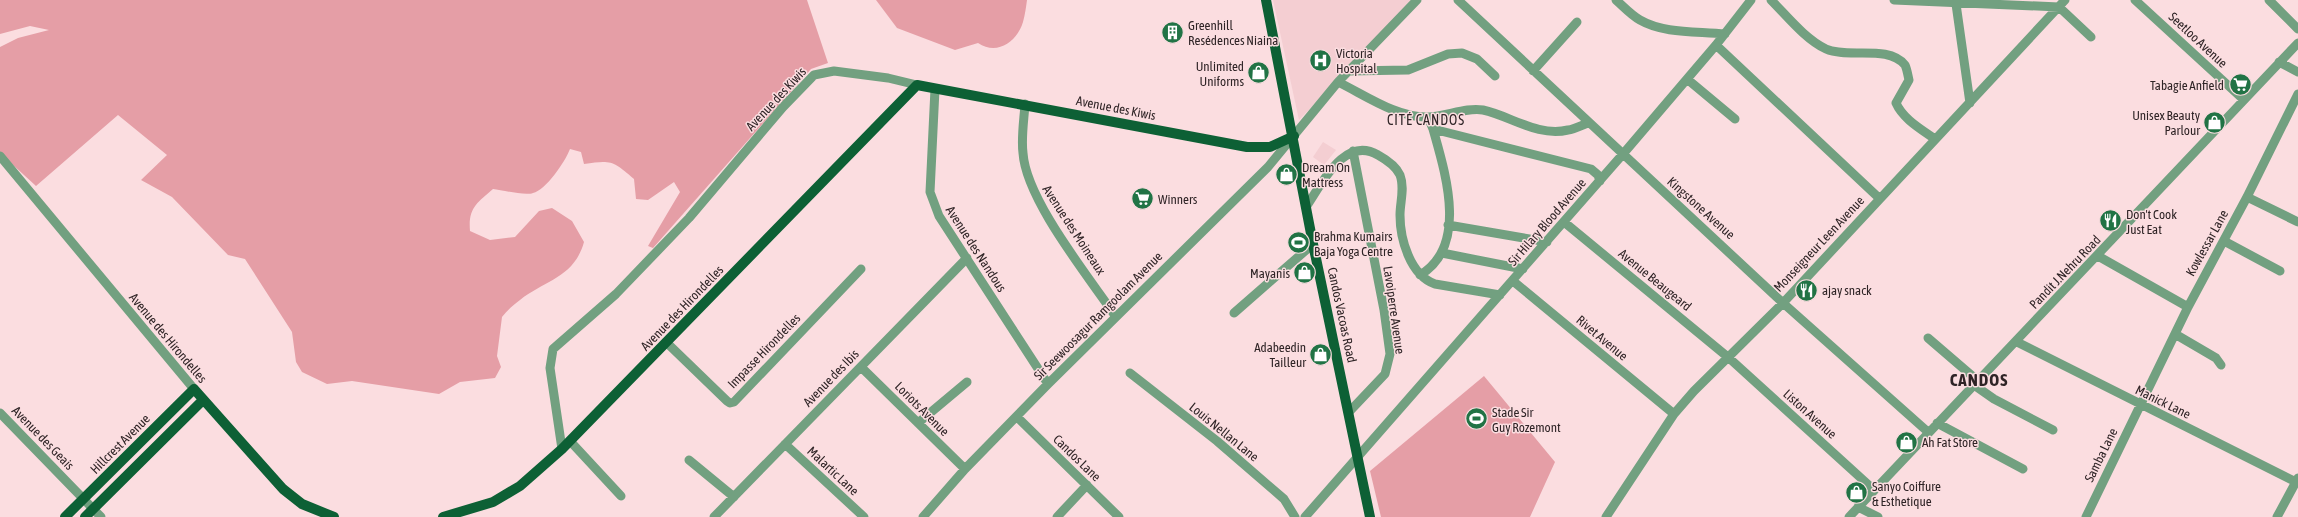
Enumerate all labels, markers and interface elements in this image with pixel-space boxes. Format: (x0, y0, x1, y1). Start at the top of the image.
street label: Seetloo Avenue (2166, 9, 2230, 71)
place label: Greenhill Resédences Niaina (1188, 18, 1278, 48)
building icon: Greenhill Resédences Niaina (1159, 19, 1185, 45)
place label: Victoria Hospital (1336, 46, 1377, 76)
hospital icon: Victoria Hospital (1308, 47, 1334, 73)
place label: Unlimited Uniforms (1196, 59, 1244, 89)
shop icon: Unlimited Uniforms (1246, 60, 1272, 86)
street label: Avenue des Kiwis (743, 64, 809, 134)
supermarket icon: Tabagie Anfield (2227, 72, 2253, 98)
place label: Tabagie Anfield (2150, 78, 2224, 93)
street label: Avenue des Kiwis (1075, 93, 1158, 123)
place label: Unisex Beauty Parlour (2132, 108, 2201, 138)
shop icon: Unisex Beauty Parlour (2202, 109, 2228, 135)
district label: CITÉ CANDOS (1387, 112, 1465, 128)
place label: Dream On Mattress (1302, 160, 1350, 190)
shop icon: Dream On Mattress (1274, 161, 1300, 187)
street label: Kingstone Avenue (1664, 174, 1738, 242)
street label: Sir Hilary Blood Avenue (1505, 175, 1589, 269)
street label: Avenue des Moineaux (1039, 182, 1109, 278)
supermarket icon: Winners (1129, 186, 1155, 212)
place label: Winners (1158, 192, 1198, 207)
street label: Monseigneur Leen Avenue (1771, 193, 1867, 295)
street label: Avenue des Nandous (943, 203, 1010, 295)
place label: Don't Cook Just Eat (2126, 207, 2177, 237)
street label: Kowlessar Lane (2183, 207, 2231, 279)
restaurant icon: Don't Cook Just Eat (2097, 208, 2123, 234)
place label: Brahma Kumairs Baja Yoga Centre (1314, 229, 1393, 259)
sports icon: Brahma Kumairs Baja Yoga Centre (1285, 230, 1311, 256)
street label: Pandit J.Nehru Road (2026, 232, 2104, 312)
street label: Avenue Beaugeard (1616, 246, 1694, 314)
street label: Sir Seewoosagur Ramgoolam Avenue (1031, 249, 1165, 383)
shop icon: Mayanis (1292, 260, 1318, 286)
street label: Avenue des Hirondelles (638, 262, 727, 354)
street label: Lavoiperre Avenue (1380, 265, 1408, 355)
place label: Mayanis (1250, 266, 1290, 281)
street label: Candos Vacoas Road (1325, 266, 1359, 364)
restaurant icon: ajay snack (1793, 277, 1819, 303)
place label: ajay snack (1822, 283, 1872, 298)
street label: Avenue des Hirondelles (126, 290, 210, 386)
street label: Impasse Hirondelles (725, 310, 804, 391)
street label: Rivet Avenue (1573, 312, 1631, 364)
place label: Adabeedin Tailleur (1254, 340, 1306, 370)
shop icon: Adabeedin Tailleur (1308, 341, 1334, 367)
street label: Avenue des Ibis (800, 346, 862, 410)
district label: CANDOS (1950, 370, 2008, 390)
street label: Loriots Avenue (892, 379, 952, 439)
street label: Manick Lane (2133, 382, 2193, 422)
street label: Liston Avenue (1780, 386, 1840, 442)
street label: Louis Nellan Lane (1186, 400, 1262, 465)
street label: Avenue des Geais (9, 403, 77, 473)
place label: Stade Sir Guy Rozemont (1492, 405, 1561, 435)
sports icon: Stade Sir Guy Rozemont (1463, 406, 1489, 432)
street label: Hillcrest Avenue (87, 411, 153, 477)
street label: Samba Lane (2082, 426, 2121, 484)
shop icon: Ah Fat Store (1893, 429, 1919, 455)
street label: Candos Lane (1050, 432, 1104, 484)
place label: Ah Fat Store (1922, 435, 1978, 450)
street label: Malartic Lane (804, 443, 862, 499)
place label: Sanyo Coiffure & Esthetique (1872, 479, 1941, 509)
shop icon: Sanyo Coiffure & Esthetique (1844, 480, 1870, 506)

